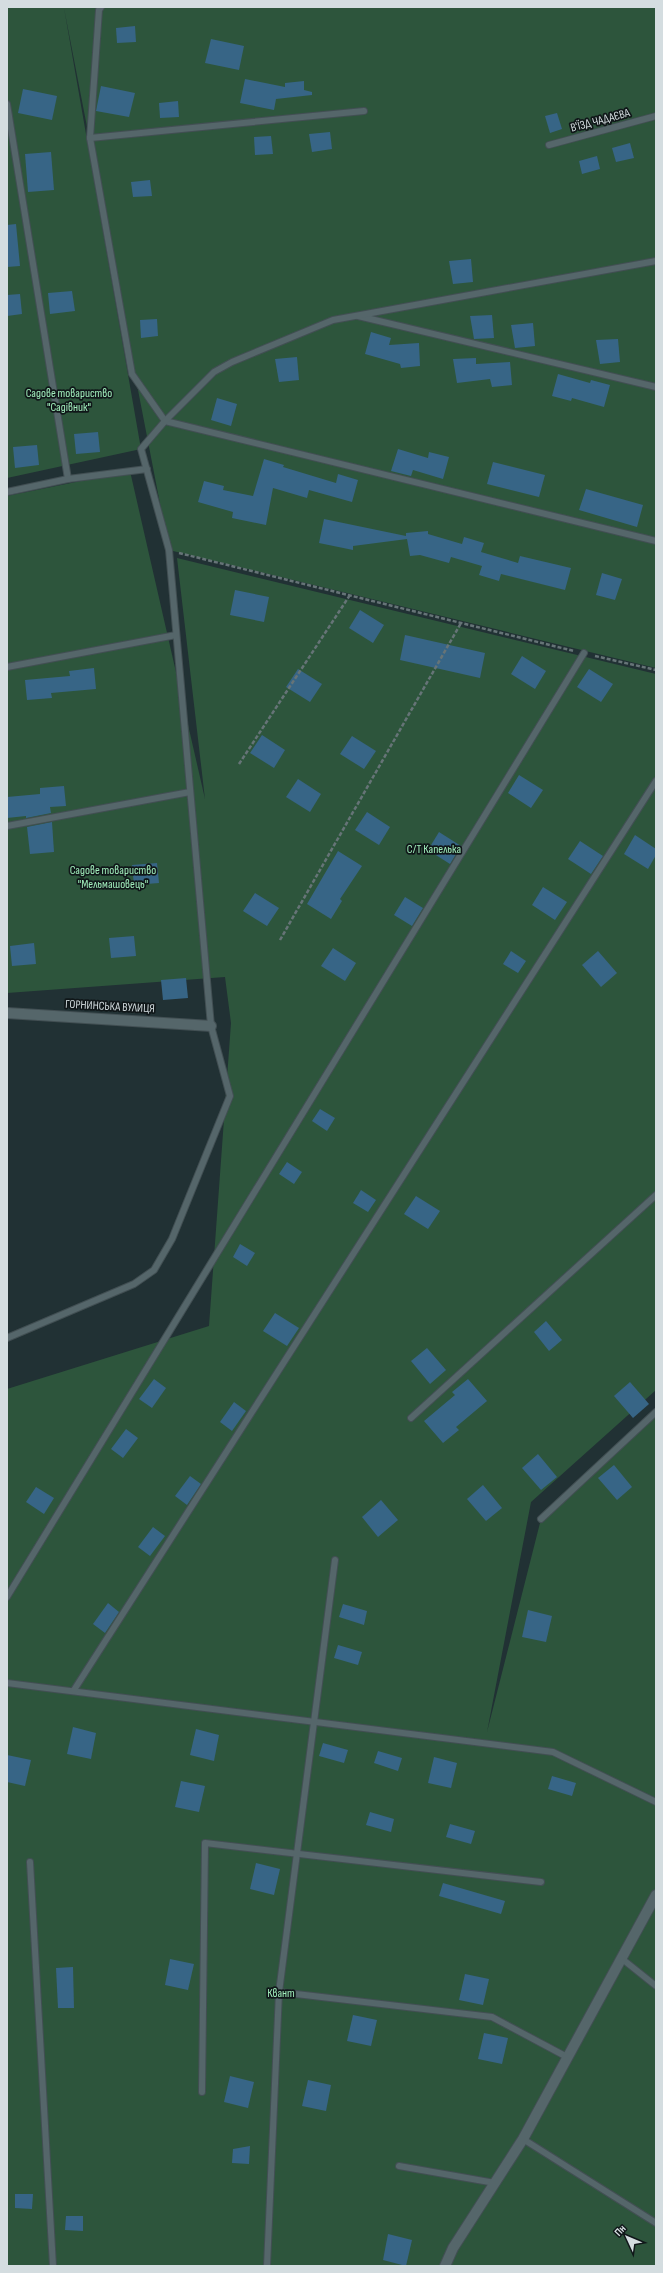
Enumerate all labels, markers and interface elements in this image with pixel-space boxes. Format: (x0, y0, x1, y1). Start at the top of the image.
street label: В'ЇЗД ЧАДАЄВА (569, 105, 632, 136)
park label: Садове товариство "Садівник" (26, 386, 112, 415)
park label: С/Т Капелька (407, 842, 462, 857)
park label: Садове товариство "Мельмашовець" (70, 863, 156, 892)
street label: ГОРНИНСЬКА ВУЛИЦЯ (65, 997, 155, 1016)
park label: Квант (267, 1986, 295, 2001)
north arrow (607, 2217, 647, 2257)
text: Пн (612, 2222, 629, 2239)

